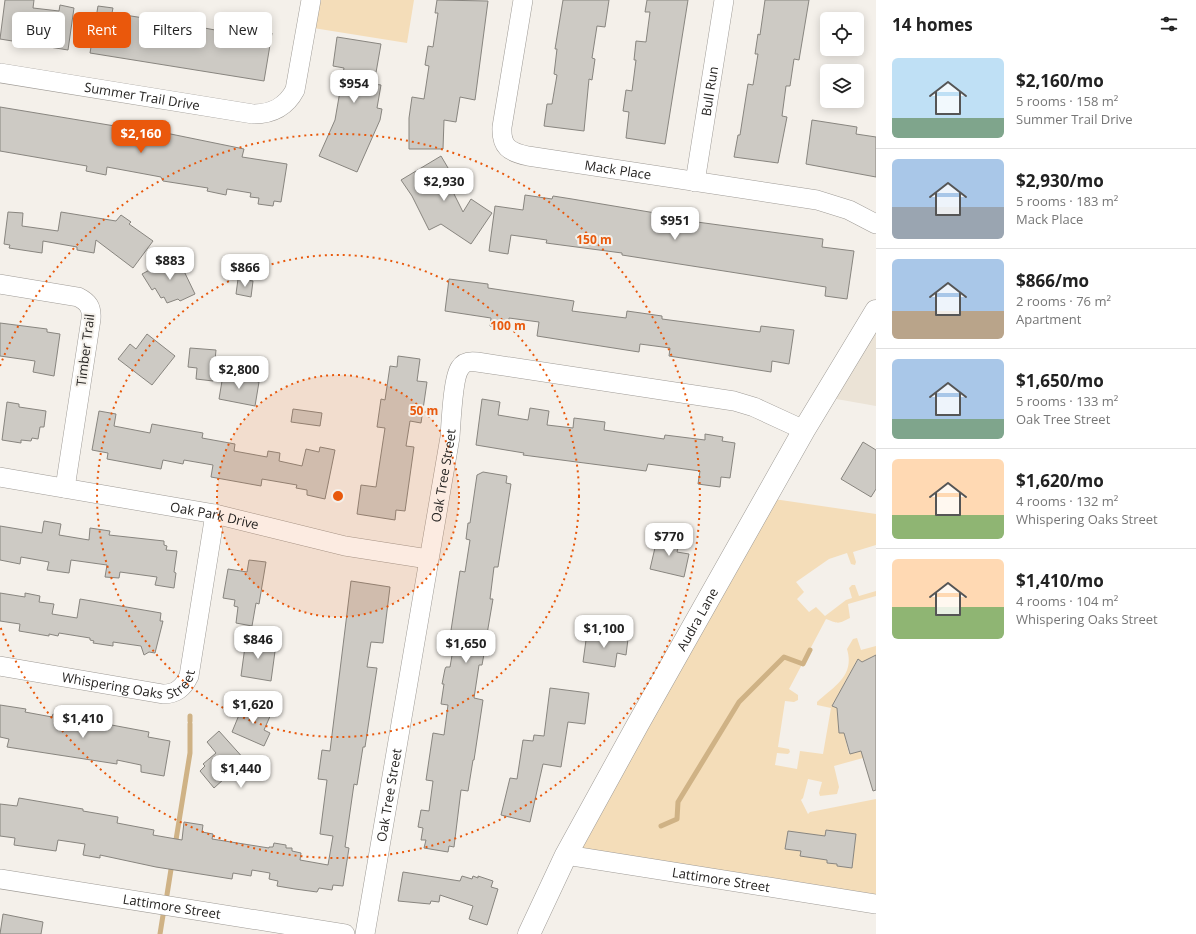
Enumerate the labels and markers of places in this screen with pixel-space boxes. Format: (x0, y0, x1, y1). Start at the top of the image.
pin: $954 (330, 70, 378, 104)
pin: $2,160 (108, 120, 174, 154)
pin: $2,930 (411, 168, 477, 202)
pin: $951 (651, 207, 699, 241)
pin: $883 (146, 247, 194, 281)
pin: $866 (221, 254, 269, 288)
pin: $2,800 (206, 356, 272, 390)
centre of rings (331, 489, 345, 503)
pin: $770 (645, 523, 693, 557)
pin: $1,100 (571, 615, 637, 649)
pin: $846 (234, 626, 282, 660)
pin: $1,650 (433, 630, 499, 664)
pin: $1,620 (220, 691, 286, 725)
pin: $1,410 (50, 705, 116, 739)
pin: $1,440 (208, 755, 274, 789)

